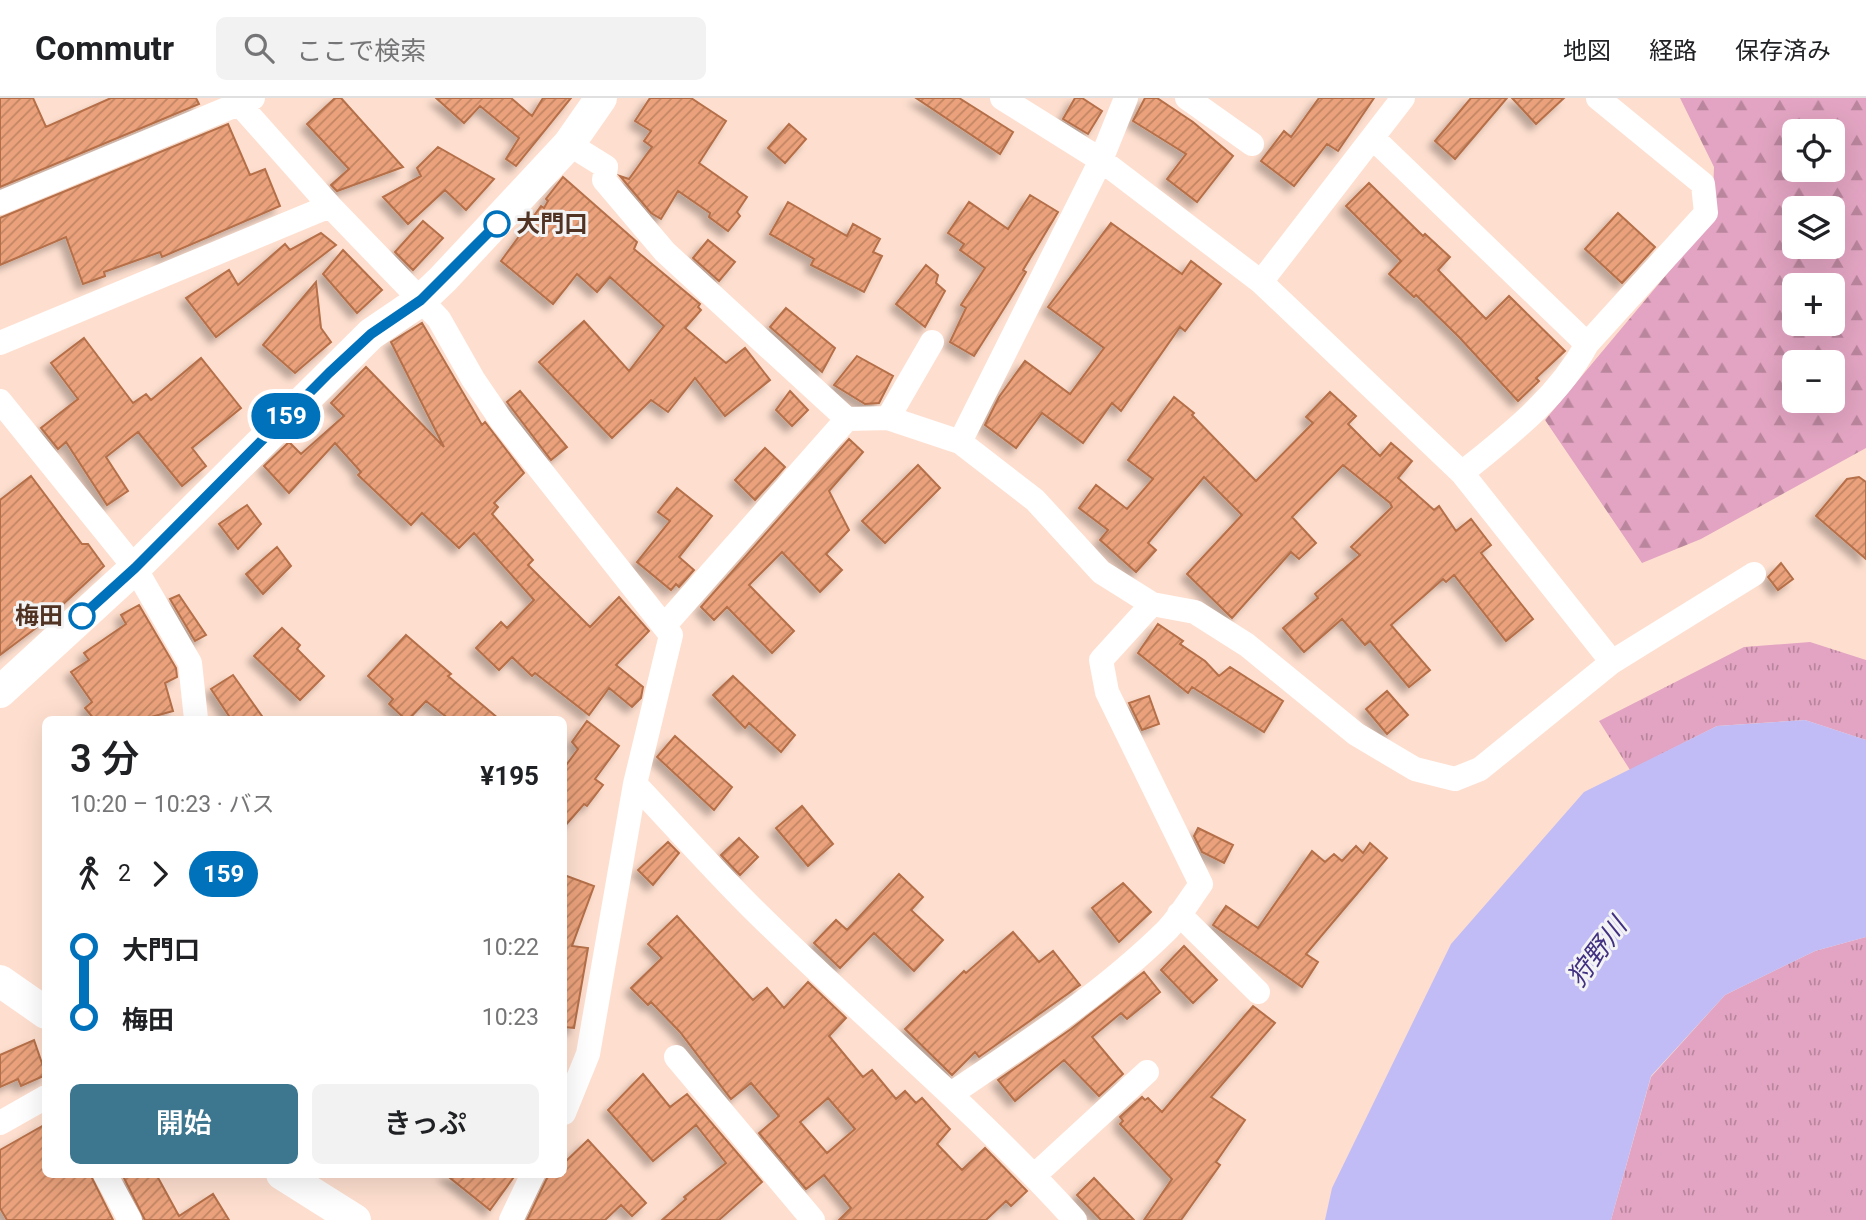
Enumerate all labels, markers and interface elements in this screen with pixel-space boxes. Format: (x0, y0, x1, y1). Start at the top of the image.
search box (216, 17, 706, 80)
text: Commutr (35, 29, 174, 68)
icon: search (240, 29, 278, 67)
text: ここで検索 (296, 36, 426, 66)
text: 地図 (1563, 37, 1611, 65)
text: 経路 (1649, 37, 1697, 65)
text: 保存済み (1735, 37, 1831, 65)
map controls (1782, 119, 1845, 413)
button: locate (1782, 119, 1845, 182)
button: layers (1782, 196, 1845, 259)
place label: 大門口 (516, 210, 588, 238)
marker: 大門口 (484, 211, 510, 237)
button: + (1782, 273, 1845, 336)
button: − (1782, 350, 1845, 413)
line badge: 159 (246, 393, 326, 439)
text: 159 (265, 402, 307, 430)
place label: 梅田 (15, 602, 63, 630)
marker: 梅田 (69, 603, 95, 629)
text: 3 分 (70, 737, 139, 781)
text: ¥195 (480, 761, 539, 791)
text: 10:20 – 10:23 · バス (70, 791, 274, 818)
icon: walk (70, 855, 108, 893)
icon: forward (141, 855, 179, 893)
text: 2 (118, 860, 131, 887)
text: 159 (203, 860, 244, 888)
water label: 狩野川 (1562, 909, 1634, 992)
text: 10:22 (482, 934, 539, 961)
text: 大門口 (122, 935, 200, 965)
text: 10:23 (482, 1004, 539, 1031)
text: 梅田 (122, 1005, 174, 1035)
button: 開始 (70, 1084, 298, 1164)
button: きっぷ (312, 1084, 539, 1164)

